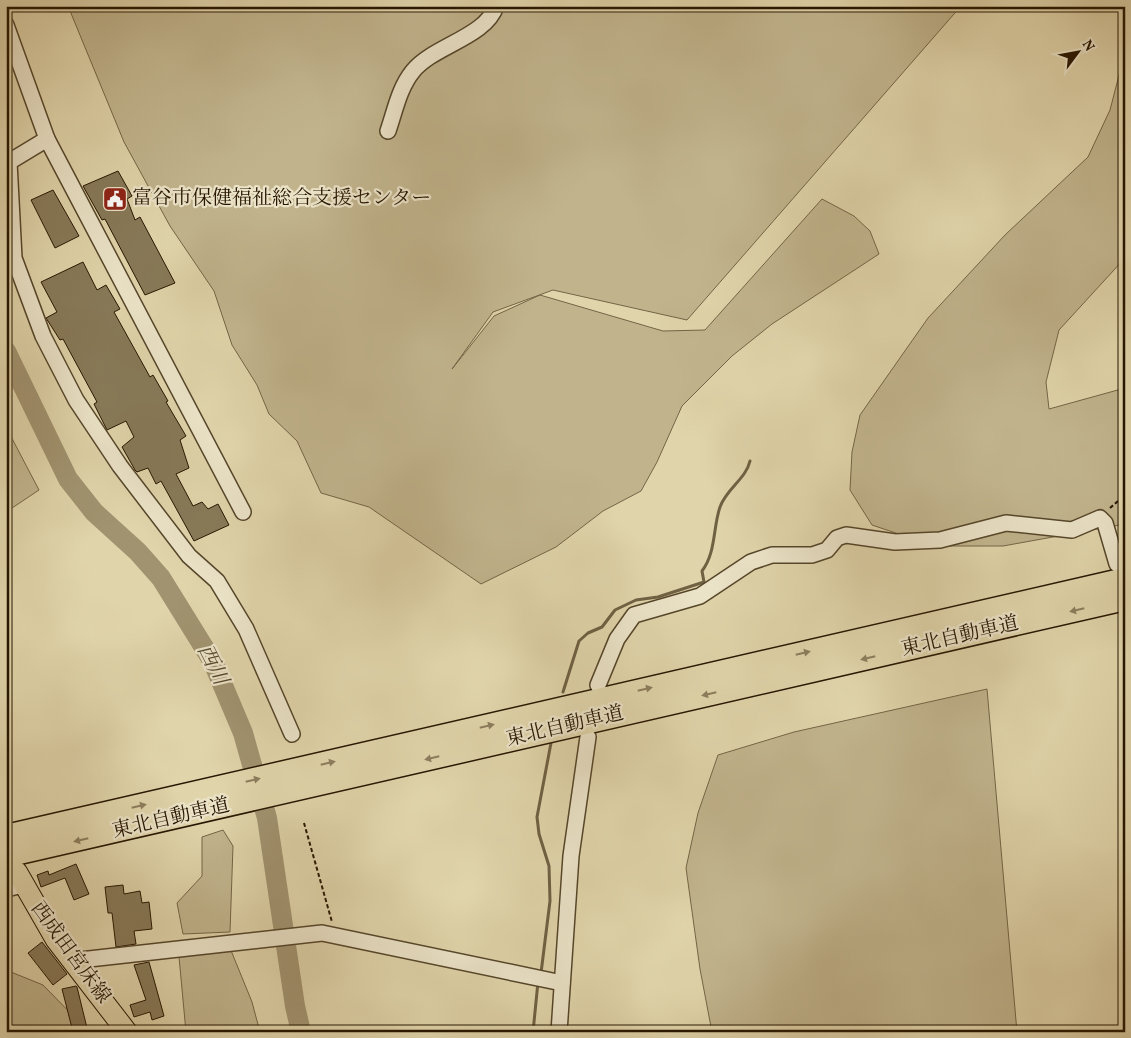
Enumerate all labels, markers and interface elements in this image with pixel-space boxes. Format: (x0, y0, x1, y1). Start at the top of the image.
north arrow (1054, 28, 1104, 78)
text: N (1077, 37, 1099, 55)
place label: 富谷市保健福祉総合支援センター (132, 185, 431, 213)
public building icon: 富谷市保健福祉総合支援センター (102, 186, 128, 212)
one-way arrow (1070, 606, 1085, 614)
street label: 東北自動車道 (898, 610, 1022, 664)
water label: 西川 (190, 640, 235, 692)
one-way arrow (796, 649, 811, 657)
one-way arrow (860, 654, 875, 662)
one-way arrow (638, 685, 653, 693)
one-way arrow (702, 690, 717, 698)
street label: 東北自動車道 (503, 700, 627, 754)
one-way arrow (479, 722, 494, 730)
one-way arrow (424, 754, 439, 762)
one-way arrow (321, 759, 336, 767)
one-way arrow (246, 776, 261, 784)
street label: 東北自動車道 (109, 792, 233, 846)
one-way arrow (132, 802, 147, 810)
one-way arrow (74, 836, 89, 844)
street label: 西成田宮床線 (23, 896, 117, 1010)

